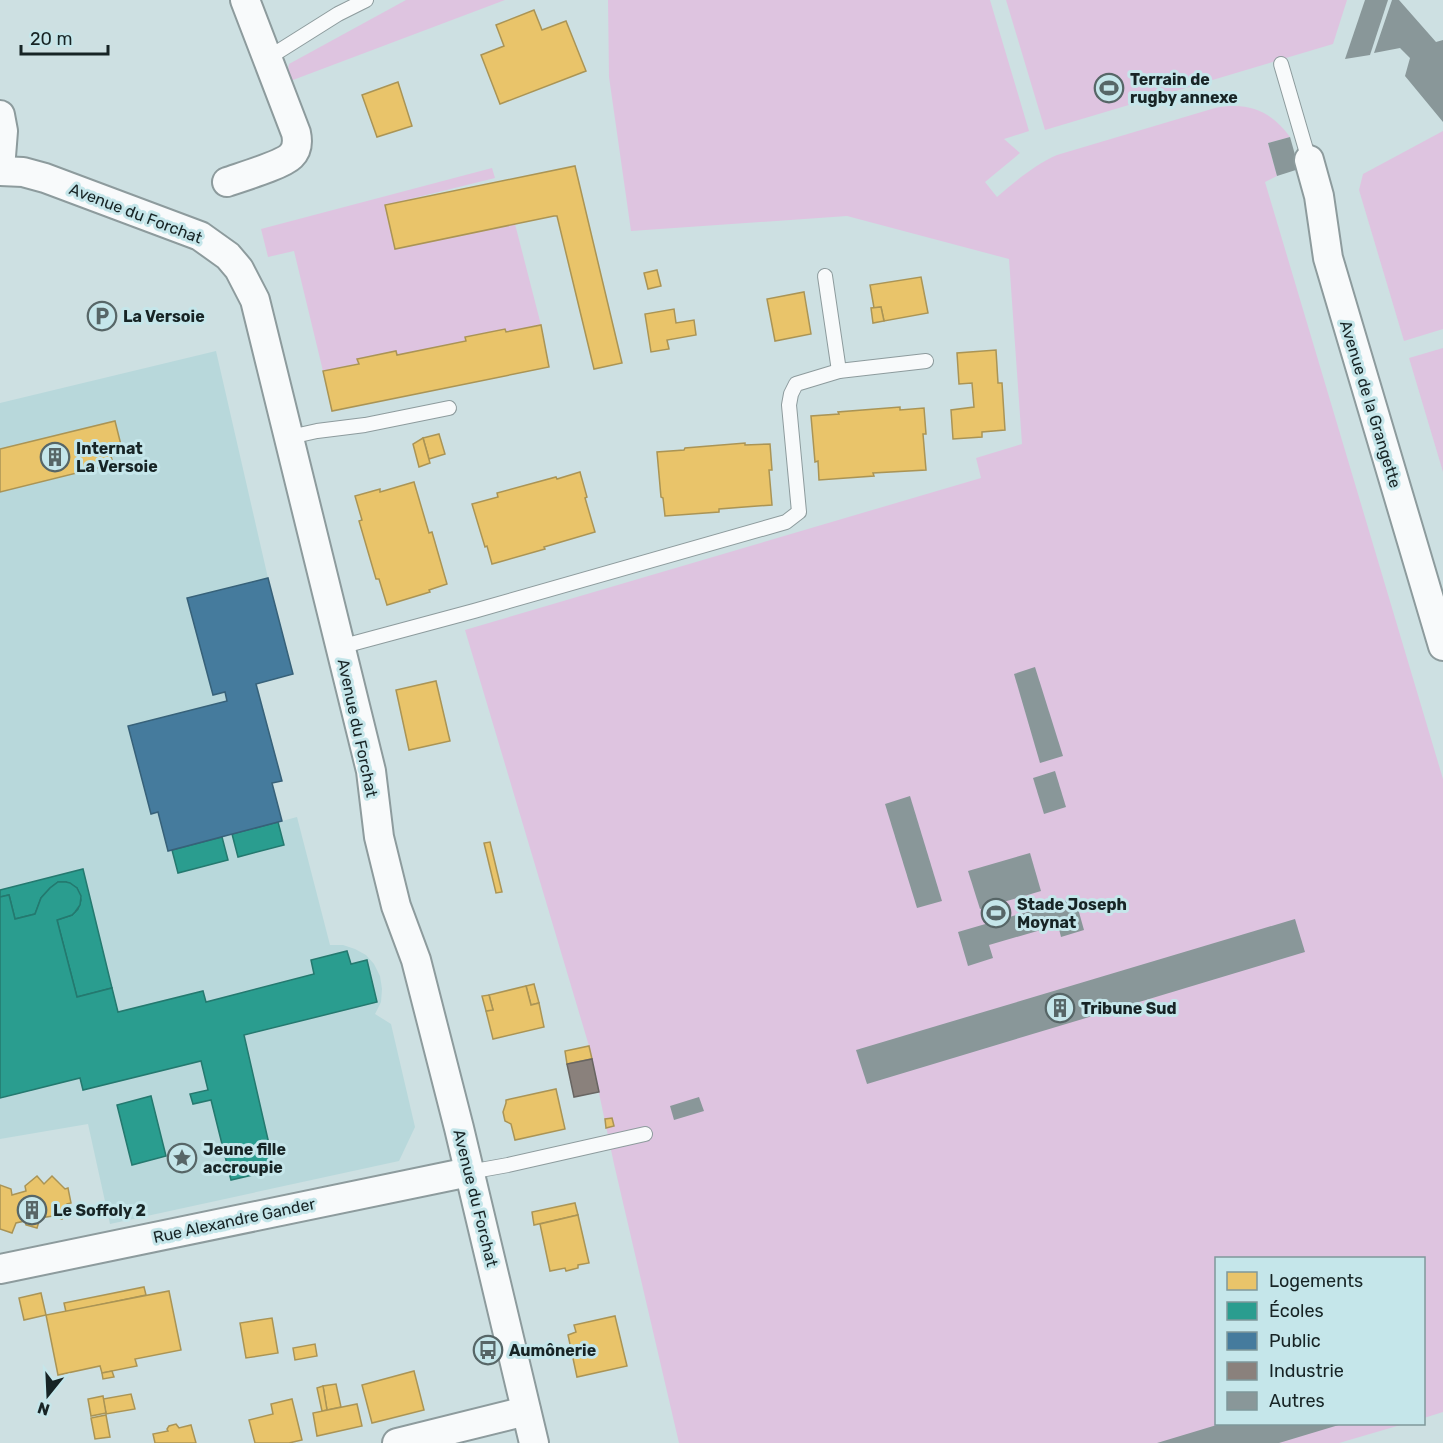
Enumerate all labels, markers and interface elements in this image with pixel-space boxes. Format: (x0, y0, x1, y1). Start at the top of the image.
scale bar (21, 18, 108, 56)
text: 20 m (30, 28, 72, 50)
place label: Terrain de rugby annexe (1130, 70, 1238, 107)
sports icon: Terrain de rugby annexe (1093, 72, 1125, 104)
street label: Avenue du Forchat (67, 179, 205, 248)
parking icon: La Versoie (86, 300, 118, 332)
place label: La Versoie (123, 307, 205, 326)
street label: Avenue de la Grangette (1336, 318, 1405, 490)
place label: Internat La Versoie (76, 439, 158, 476)
building icon: Internat La Versoie (39, 441, 71, 473)
street label: Avenue du Forchat (334, 657, 381, 799)
place label: Stade Joseph Moynat (1017, 895, 1127, 932)
sports icon: Stade Joseph Moynat (980, 897, 1012, 929)
building icon: Tribune Sud (1044, 992, 1076, 1024)
place label: Tribune Sud (1081, 999, 1177, 1018)
street label: Avenue du Forchat (449, 1127, 502, 1269)
place label: Jeune fille accroupie (203, 1140, 286, 1177)
place icon: Jeune fille accroupie (166, 1142, 198, 1174)
building icon: Le Soffoly 2 (16, 1194, 48, 1226)
street label: Rue Alexandre Gander (151, 1194, 317, 1247)
place label: Le Soffoly 2 (53, 1201, 146, 1220)
legend (1215, 1257, 1425, 1425)
text: Logements (1269, 1270, 1363, 1292)
text: Écoles (1269, 1300, 1324, 1322)
text: Public (1269, 1330, 1321, 1352)
bus stop icon: Aumônerie (472, 1334, 504, 1366)
place label: Aumônerie (509, 1341, 596, 1360)
text: Industrie (1269, 1360, 1344, 1382)
north arrow (18, 1365, 78, 1425)
text: Autres (1269, 1390, 1325, 1412)
text: N (35, 1398, 52, 1420)

